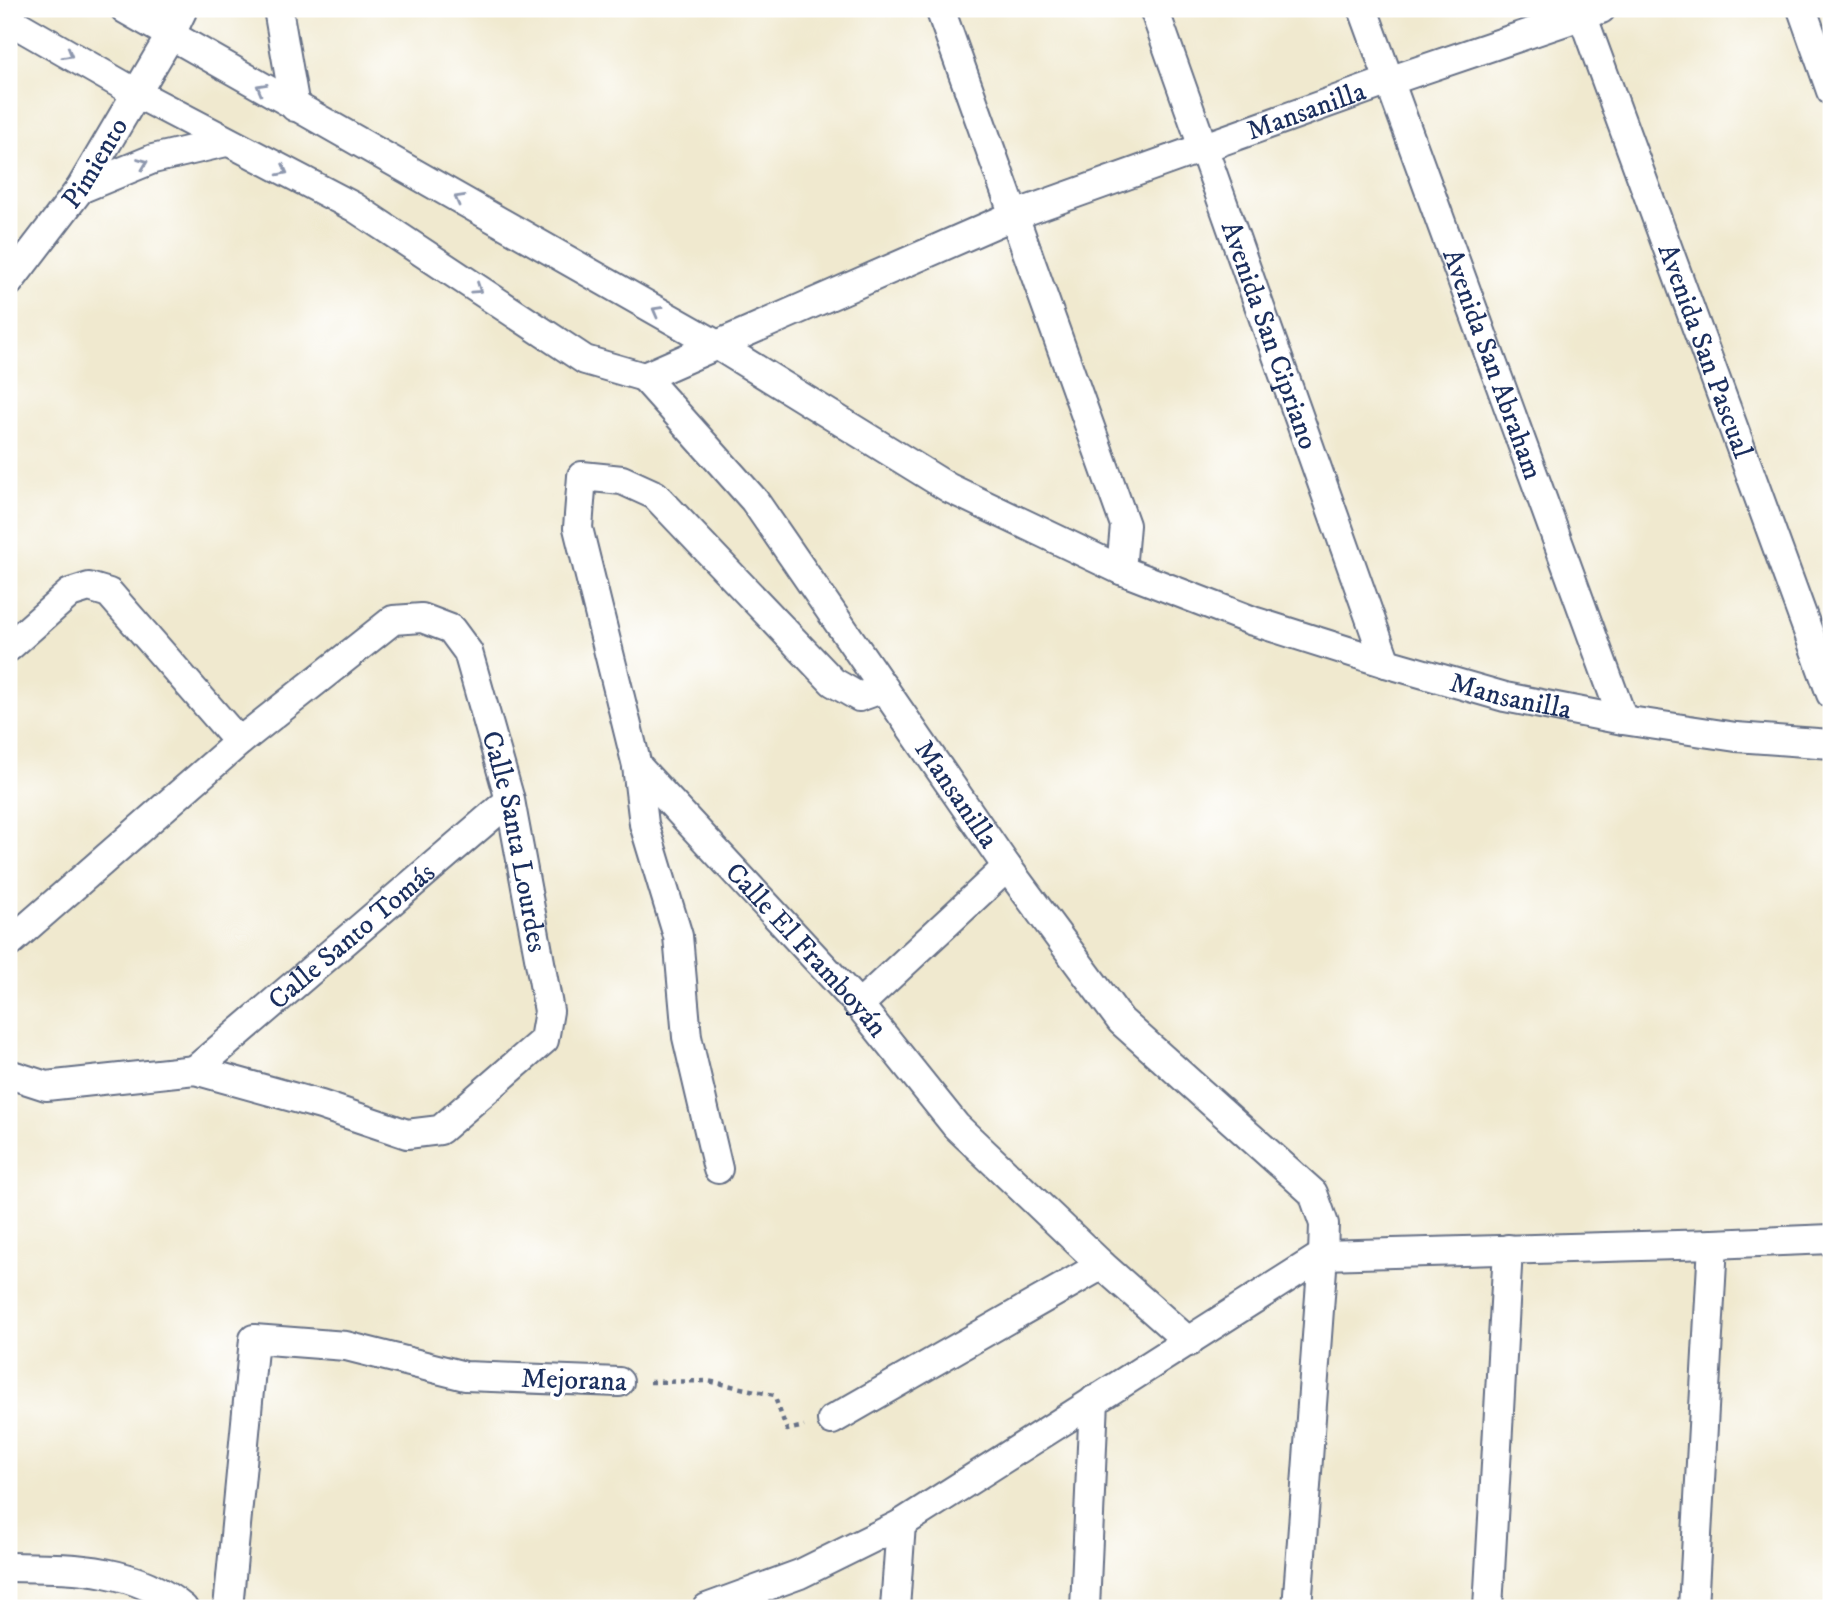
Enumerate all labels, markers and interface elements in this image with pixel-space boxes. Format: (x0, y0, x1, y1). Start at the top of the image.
one-way arrow (61, 46, 73, 59)
street label: Mansanilla (1242, 73, 1370, 148)
one-way arrow (256, 83, 268, 96)
street label: Pimiento (54, 111, 136, 216)
one-way arrow (136, 158, 148, 172)
one-way arrow (276, 162, 288, 176)
one-way arrow (454, 194, 466, 207)
street label: Avenida San Cipriano (1213, 216, 1326, 454)
street label: Avenida San Pascual (1650, 239, 1761, 463)
street label: Avenida San Abraham (1435, 244, 1551, 484)
one-way arrow (470, 280, 483, 293)
one-way arrow (652, 306, 665, 319)
street label: Mansanilla (1446, 665, 1575, 727)
street label: Calle Santa Lourdes (474, 727, 555, 955)
street label: Mansanilla (907, 733, 1006, 855)
street label: Calle Santo Tomás (261, 855, 442, 1017)
street label: Calle El Framboyán (718, 855, 896, 1044)
street label: Mejorana (520, 1361, 628, 1399)

